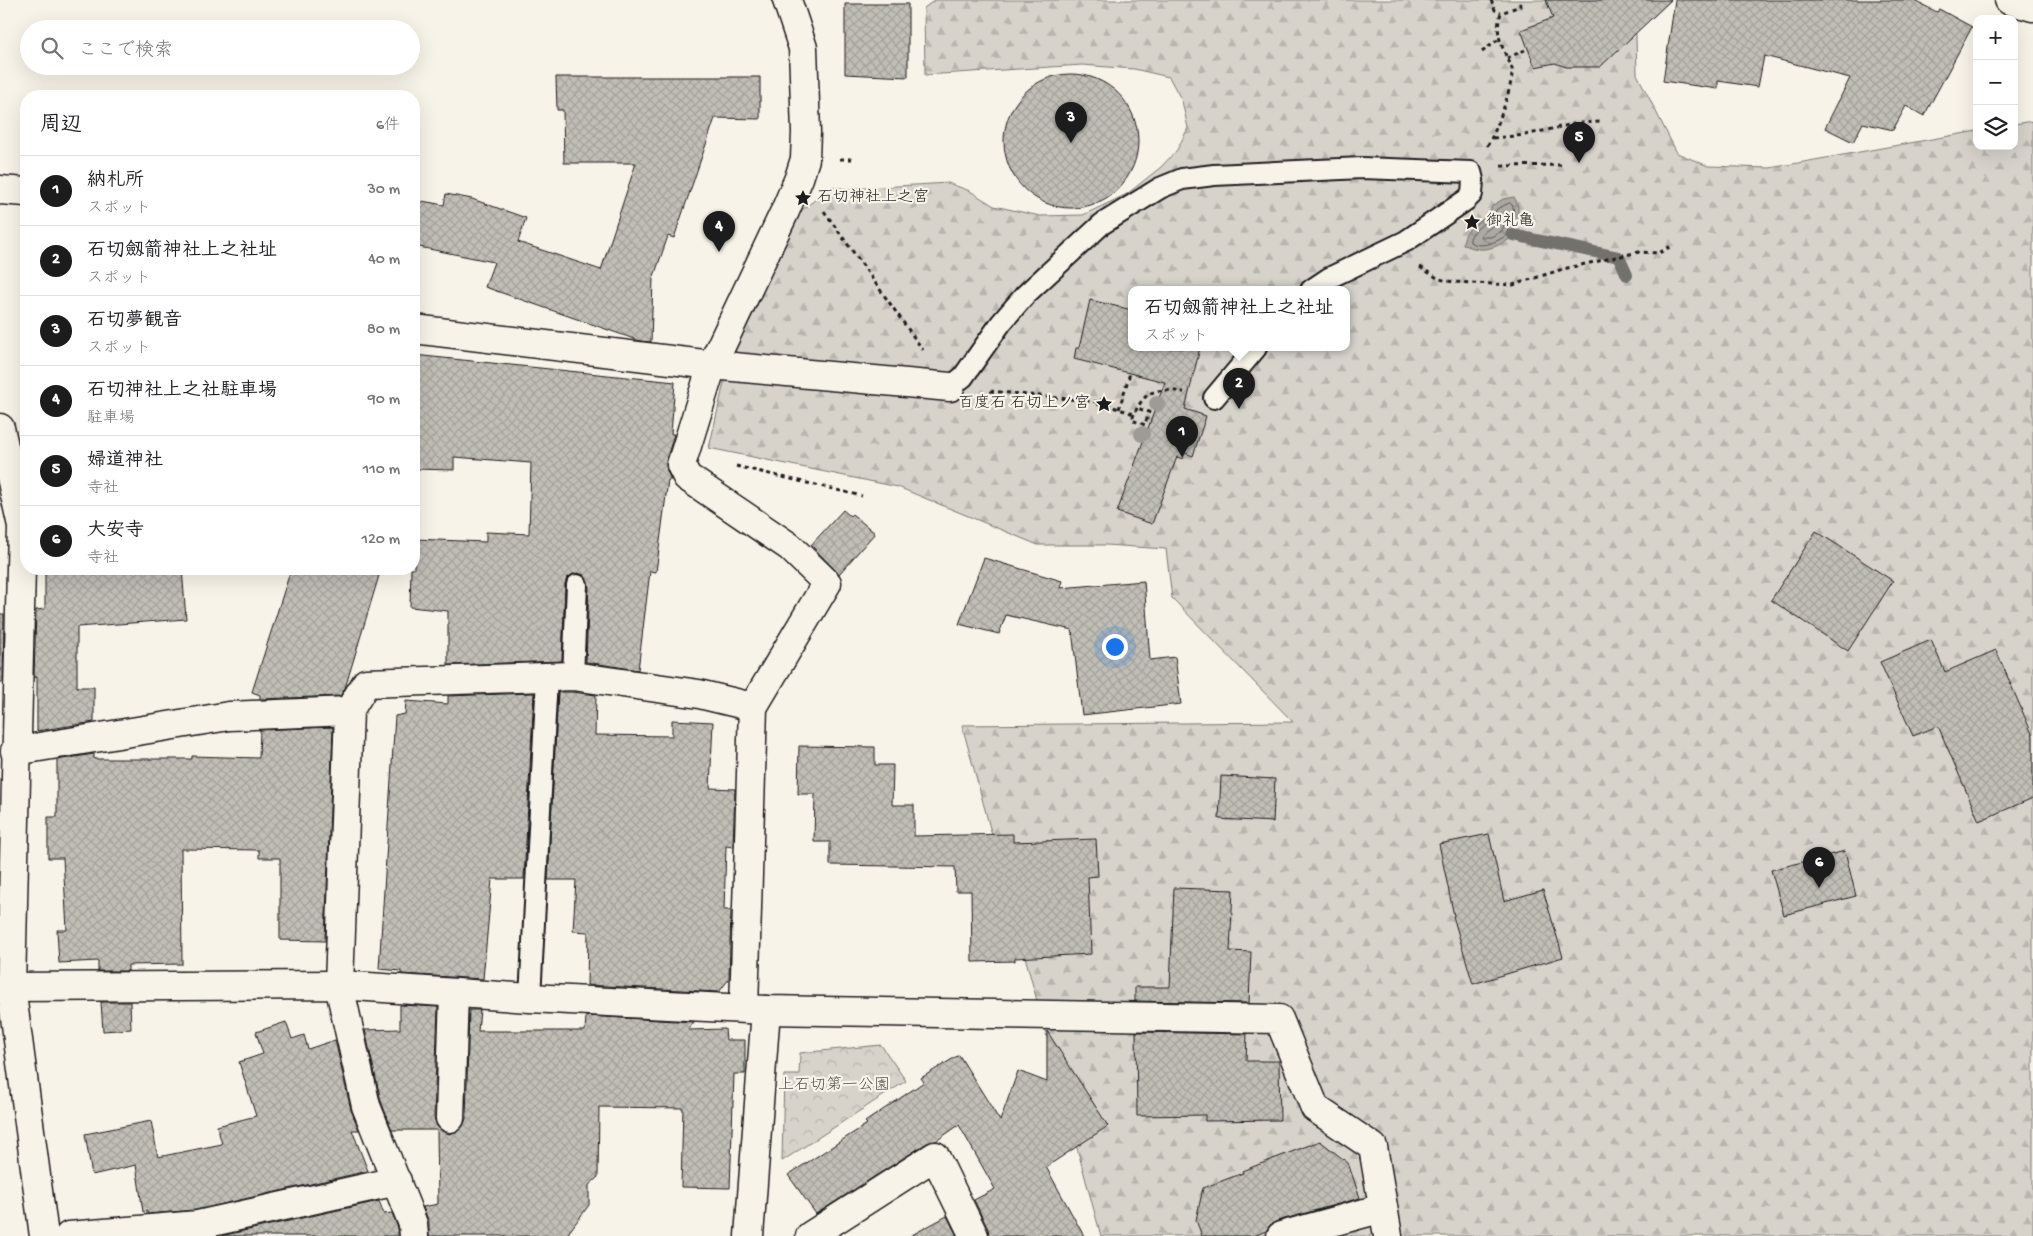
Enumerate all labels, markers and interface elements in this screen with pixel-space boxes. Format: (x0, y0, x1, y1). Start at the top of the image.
map controls (1973, 15, 2018, 150)
button: + (1973, 15, 2018, 60)
search box (20, 20, 420, 75)
icon: search (38, 34, 66, 62)
text: ここで検索 (78, 40, 173, 63)
button: − (1973, 60, 2018, 105)
pin: 3 (1055, 102, 1087, 143)
button: layers (1973, 105, 2018, 150)
text: 周辺 (40, 114, 82, 139)
text: 6件 (376, 117, 400, 136)
pin: 5 (1563, 122, 1595, 163)
text: 納札所 (87, 170, 144, 193)
text: 1 (53, 181, 59, 200)
text: 30 m (367, 181, 400, 200)
place icon: 石切神社上之宮 (793, 188, 813, 208)
place label: 石切神社上之宮 (817, 188, 929, 208)
text: スポット (87, 200, 151, 219)
pin: 4 (703, 211, 735, 252)
place label: 御礼亀 (1486, 211, 1534, 232)
place icon: 御礼亀 (1462, 212, 1482, 232)
text: 石切劔箭神社上之社址 (87, 240, 277, 263)
text: 2 (52, 251, 60, 270)
text: 40 m (368, 251, 400, 270)
text: スポット (87, 270, 151, 289)
popup (1128, 286, 1350, 351)
text: 石切劔箭神社上之社址 (1144, 298, 1334, 321)
text: 石切夢観音 (87, 310, 182, 333)
text: 3 (52, 321, 60, 340)
text: 80 m (367, 321, 400, 340)
text: スポット (1144, 328, 1208, 347)
text: スポット (87, 340, 151, 359)
pin: 2 (1223, 368, 1255, 409)
text: 石切神社上之社駐車場 (87, 380, 277, 403)
text: 4 (52, 391, 60, 410)
text: 90 m (368, 391, 400, 410)
place label: 百度石 石切上ノ宮 (958, 393, 1090, 414)
place icon: 百度石 石切上ノ宮 (1094, 394, 1114, 414)
text: 駐車場 (87, 410, 135, 429)
pin: 1 (1166, 416, 1198, 457)
text: 婦道神社 (87, 450, 163, 473)
text: 5 (52, 461, 60, 480)
text: 110 m (363, 461, 400, 480)
text: 寺社 (87, 480, 119, 499)
text: 大安寺 (87, 520, 144, 543)
text: 6 (52, 531, 60, 550)
text: 120 m (361, 531, 400, 550)
text: 寺社 (87, 550, 119, 569)
your location (1102, 634, 1128, 660)
pin: 6 (1803, 847, 1835, 888)
park label: 上石切第一公園 (778, 1075, 890, 1096)

